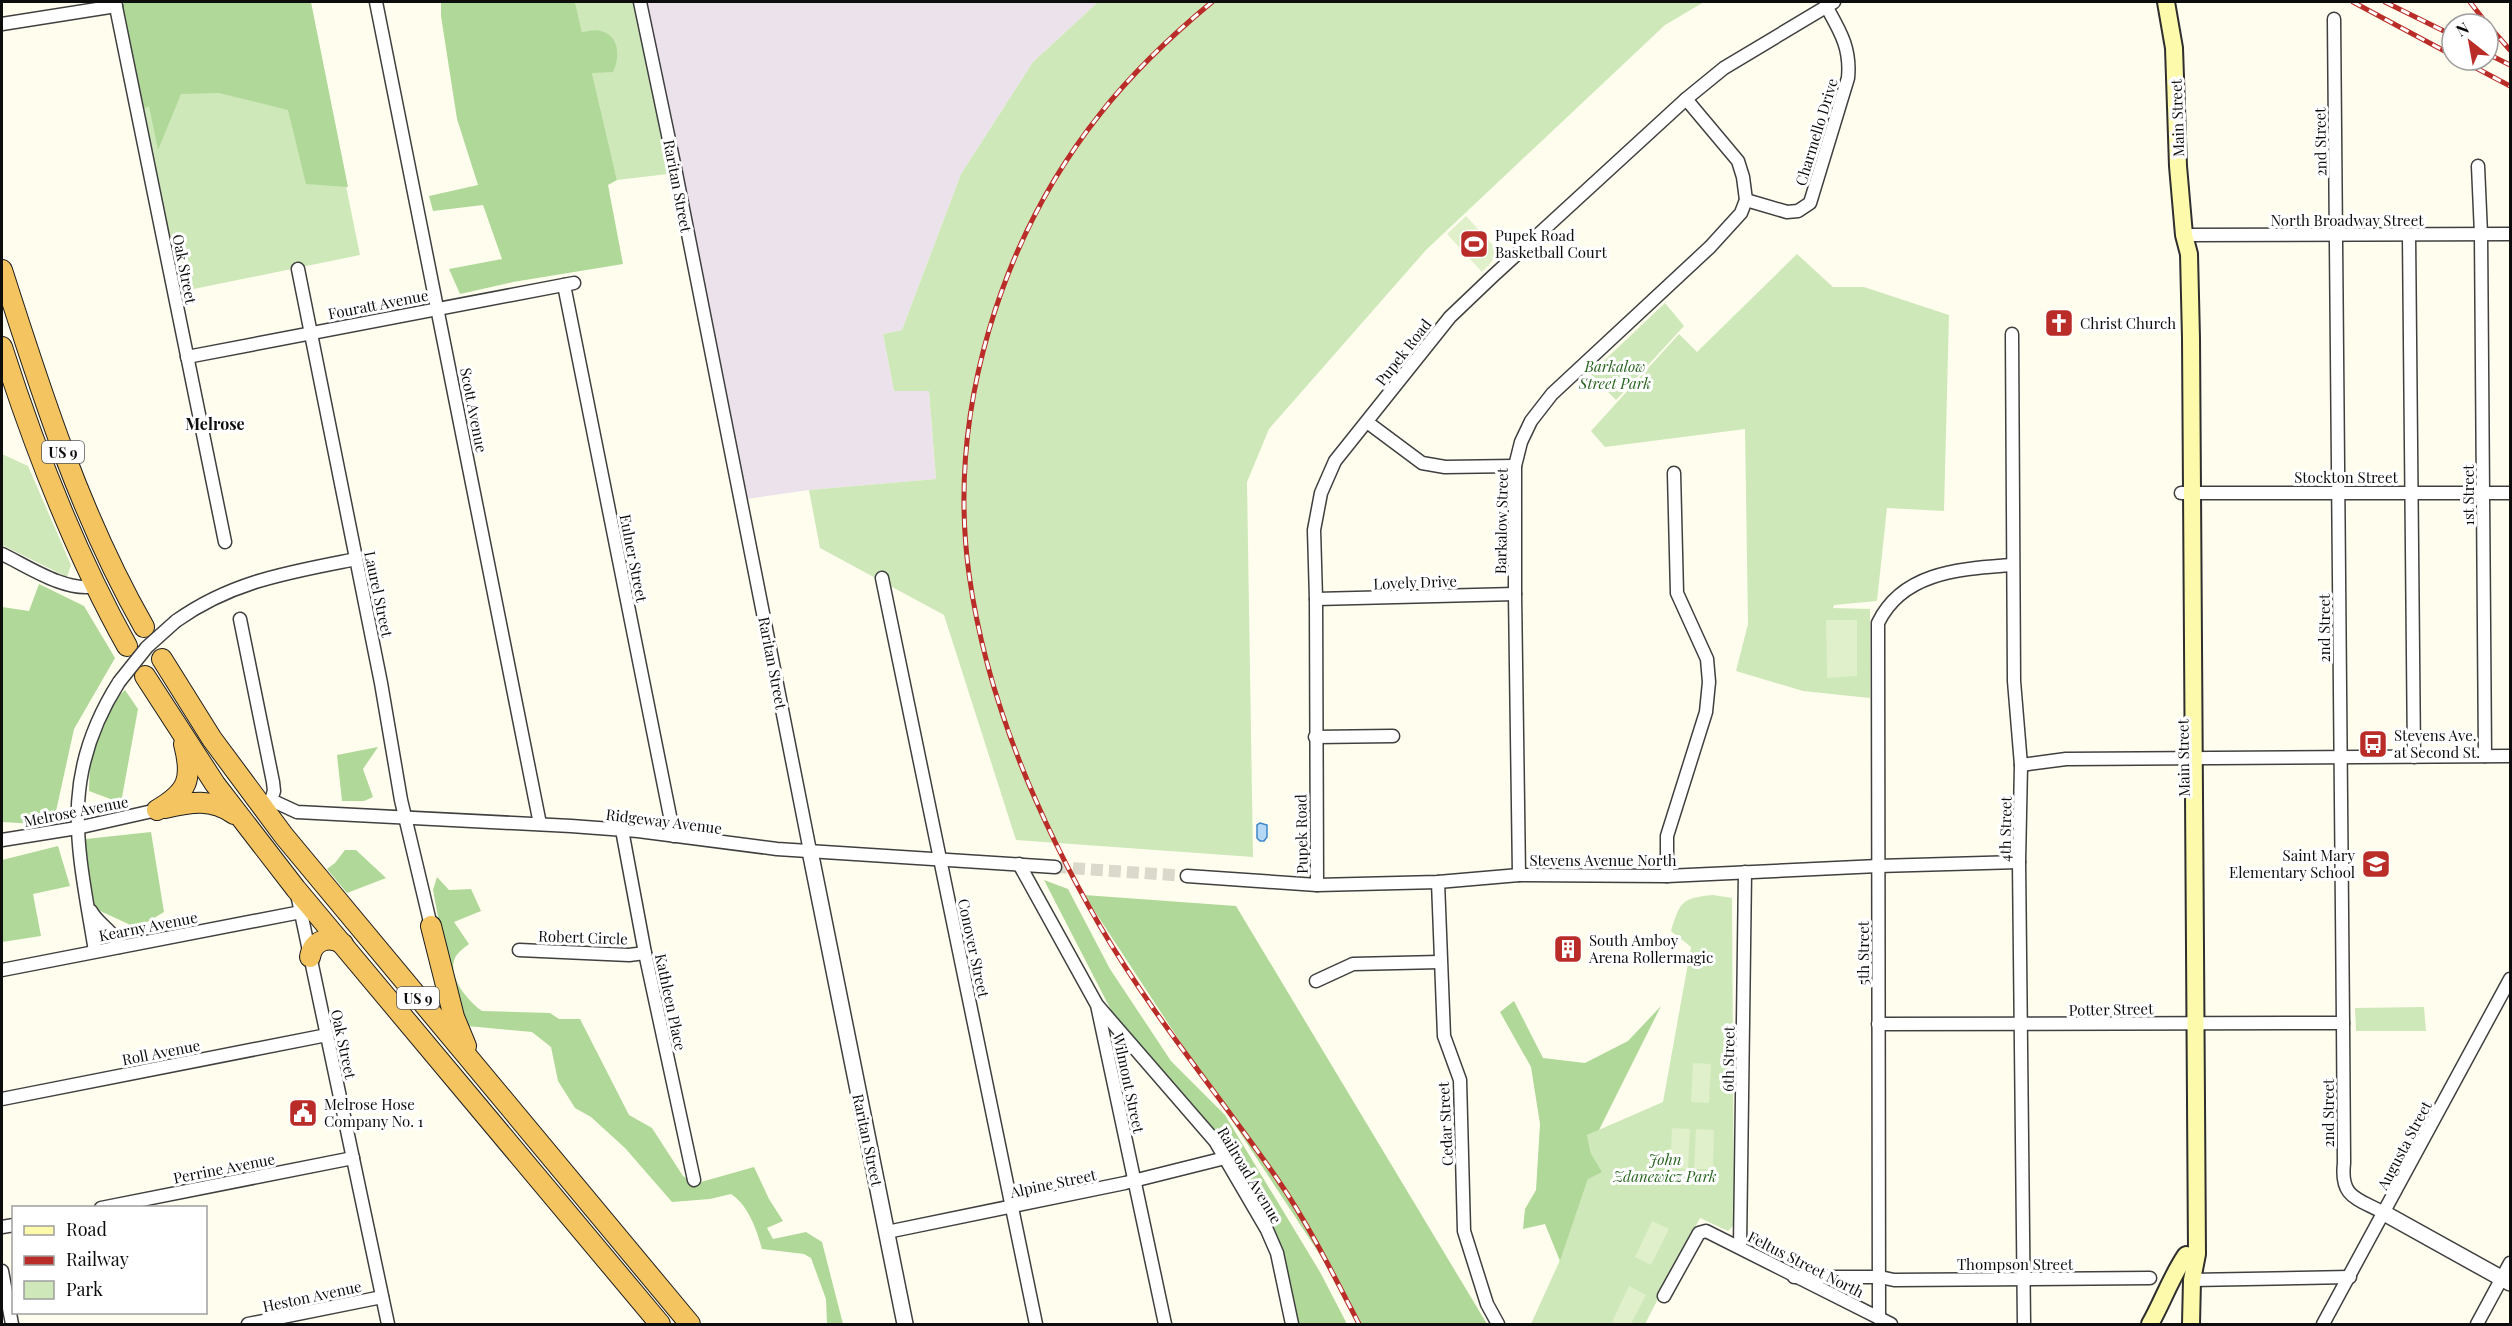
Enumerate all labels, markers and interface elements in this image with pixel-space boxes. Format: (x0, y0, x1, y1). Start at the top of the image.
north arrow (2440, 12, 2500, 72)
text: N (2452, 17, 2473, 41)
street label: Charmello Drive (1790, 76, 1842, 188)
street label: Main Street (2166, 78, 2188, 157)
street label: 2nd Street (2309, 107, 2331, 177)
street label: Raritan Street (659, 138, 697, 235)
street label: North Broadway Street (2270, 210, 2424, 230)
place label: Pupek Road Basketball Court (1495, 225, 1607, 262)
sports icon: Pupek Road Basketball Court (1458, 228, 1490, 260)
street label: Oak Street (168, 232, 202, 306)
street label: Fouratt Avenue (326, 284, 430, 324)
church icon: Christ Church (2043, 307, 2075, 339)
place label: Christ Church (2080, 313, 2176, 333)
street label: Pupek Road (1371, 314, 1436, 390)
park label: Barkalow Street Park (1578, 356, 1651, 393)
street label: Scott Avenue (456, 366, 492, 454)
district label: Melrose (185, 413, 245, 434)
road number: US 9 (42, 441, 84, 463)
street label: 1st Street (2458, 464, 2478, 526)
street label: Barkalow Street (1490, 467, 1512, 574)
street label: Stockton Street (2294, 467, 2399, 487)
street label: Eulner Street (616, 512, 652, 604)
street label: Laurel Street (360, 549, 398, 639)
street label: Lovely Drive (1373, 571, 1457, 593)
street label: 2nd Street (2314, 593, 2334, 662)
street label: Raritan Street (754, 615, 792, 712)
street label: Main Street (2172, 718, 2194, 797)
place label: Stevens Ave. at Second St. (2394, 725, 2480, 762)
bus stop icon: Stevens Ave. at Second St. (2357, 728, 2389, 760)
street label: Melrose Avenue (22, 791, 130, 831)
street label: Pupek Road (1290, 794, 1312, 874)
street label: 4th Street (1994, 795, 2016, 862)
street label: Ridgeway Avenue (605, 804, 723, 838)
place label: Saint Mary Elementary School (2229, 845, 2355, 882)
school or university icon: Saint Mary Elementary School (2360, 848, 2392, 880)
street label: Stevens Avenue North (1529, 850, 1677, 870)
street label: Conover Street (954, 897, 994, 1000)
street label: Kearny Avenue (97, 907, 199, 945)
street label: 5th Street (1853, 920, 1873, 985)
street label: Robert Circle (538, 925, 628, 949)
place label: South Amboy Arena Rollermagic (1588, 930, 1713, 967)
building icon: South Amboy Arena Rollermagic (1552, 933, 1584, 965)
street label: Kathleen Place (651, 952, 691, 1052)
road number: US 9 (397, 987, 439, 1009)
street label: Potter Street (2068, 998, 2154, 1020)
street label: Oak Street (327, 1007, 361, 1081)
street label: 6th Street (1717, 1025, 1739, 1092)
street label: Wilmont Street (1108, 1030, 1149, 1135)
street label: Roll Avenue (120, 1035, 202, 1069)
street label: 2nd Street (2318, 1078, 2338, 1147)
street label: Cedar Street (1433, 1081, 1457, 1167)
street label: Raritan Street (848, 1092, 888, 1189)
place label: Melrose Hose Company No. 1 (324, 1094, 424, 1131)
public building icon: Melrose Hose Company No. 1 (287, 1097, 319, 1129)
street label: Augusta Street (2372, 1097, 2436, 1194)
street label: Railroad Avenue (1213, 1123, 1287, 1227)
street label: Perrine Avenue (171, 1148, 277, 1188)
park label: John Zdanewicz Park (1612, 1149, 1717, 1186)
street label: Alpine Street (1007, 1164, 1099, 1202)
legend (12, 1206, 207, 1314)
text: Road (66, 1217, 107, 1241)
street label: Feltus Street North (1745, 1226, 1868, 1302)
text: Railway (66, 1247, 129, 1271)
street label: Thompson Street (1957, 1254, 2074, 1274)
street label: Heston Avenue (261, 1276, 363, 1316)
text: Park (66, 1277, 103, 1301)

